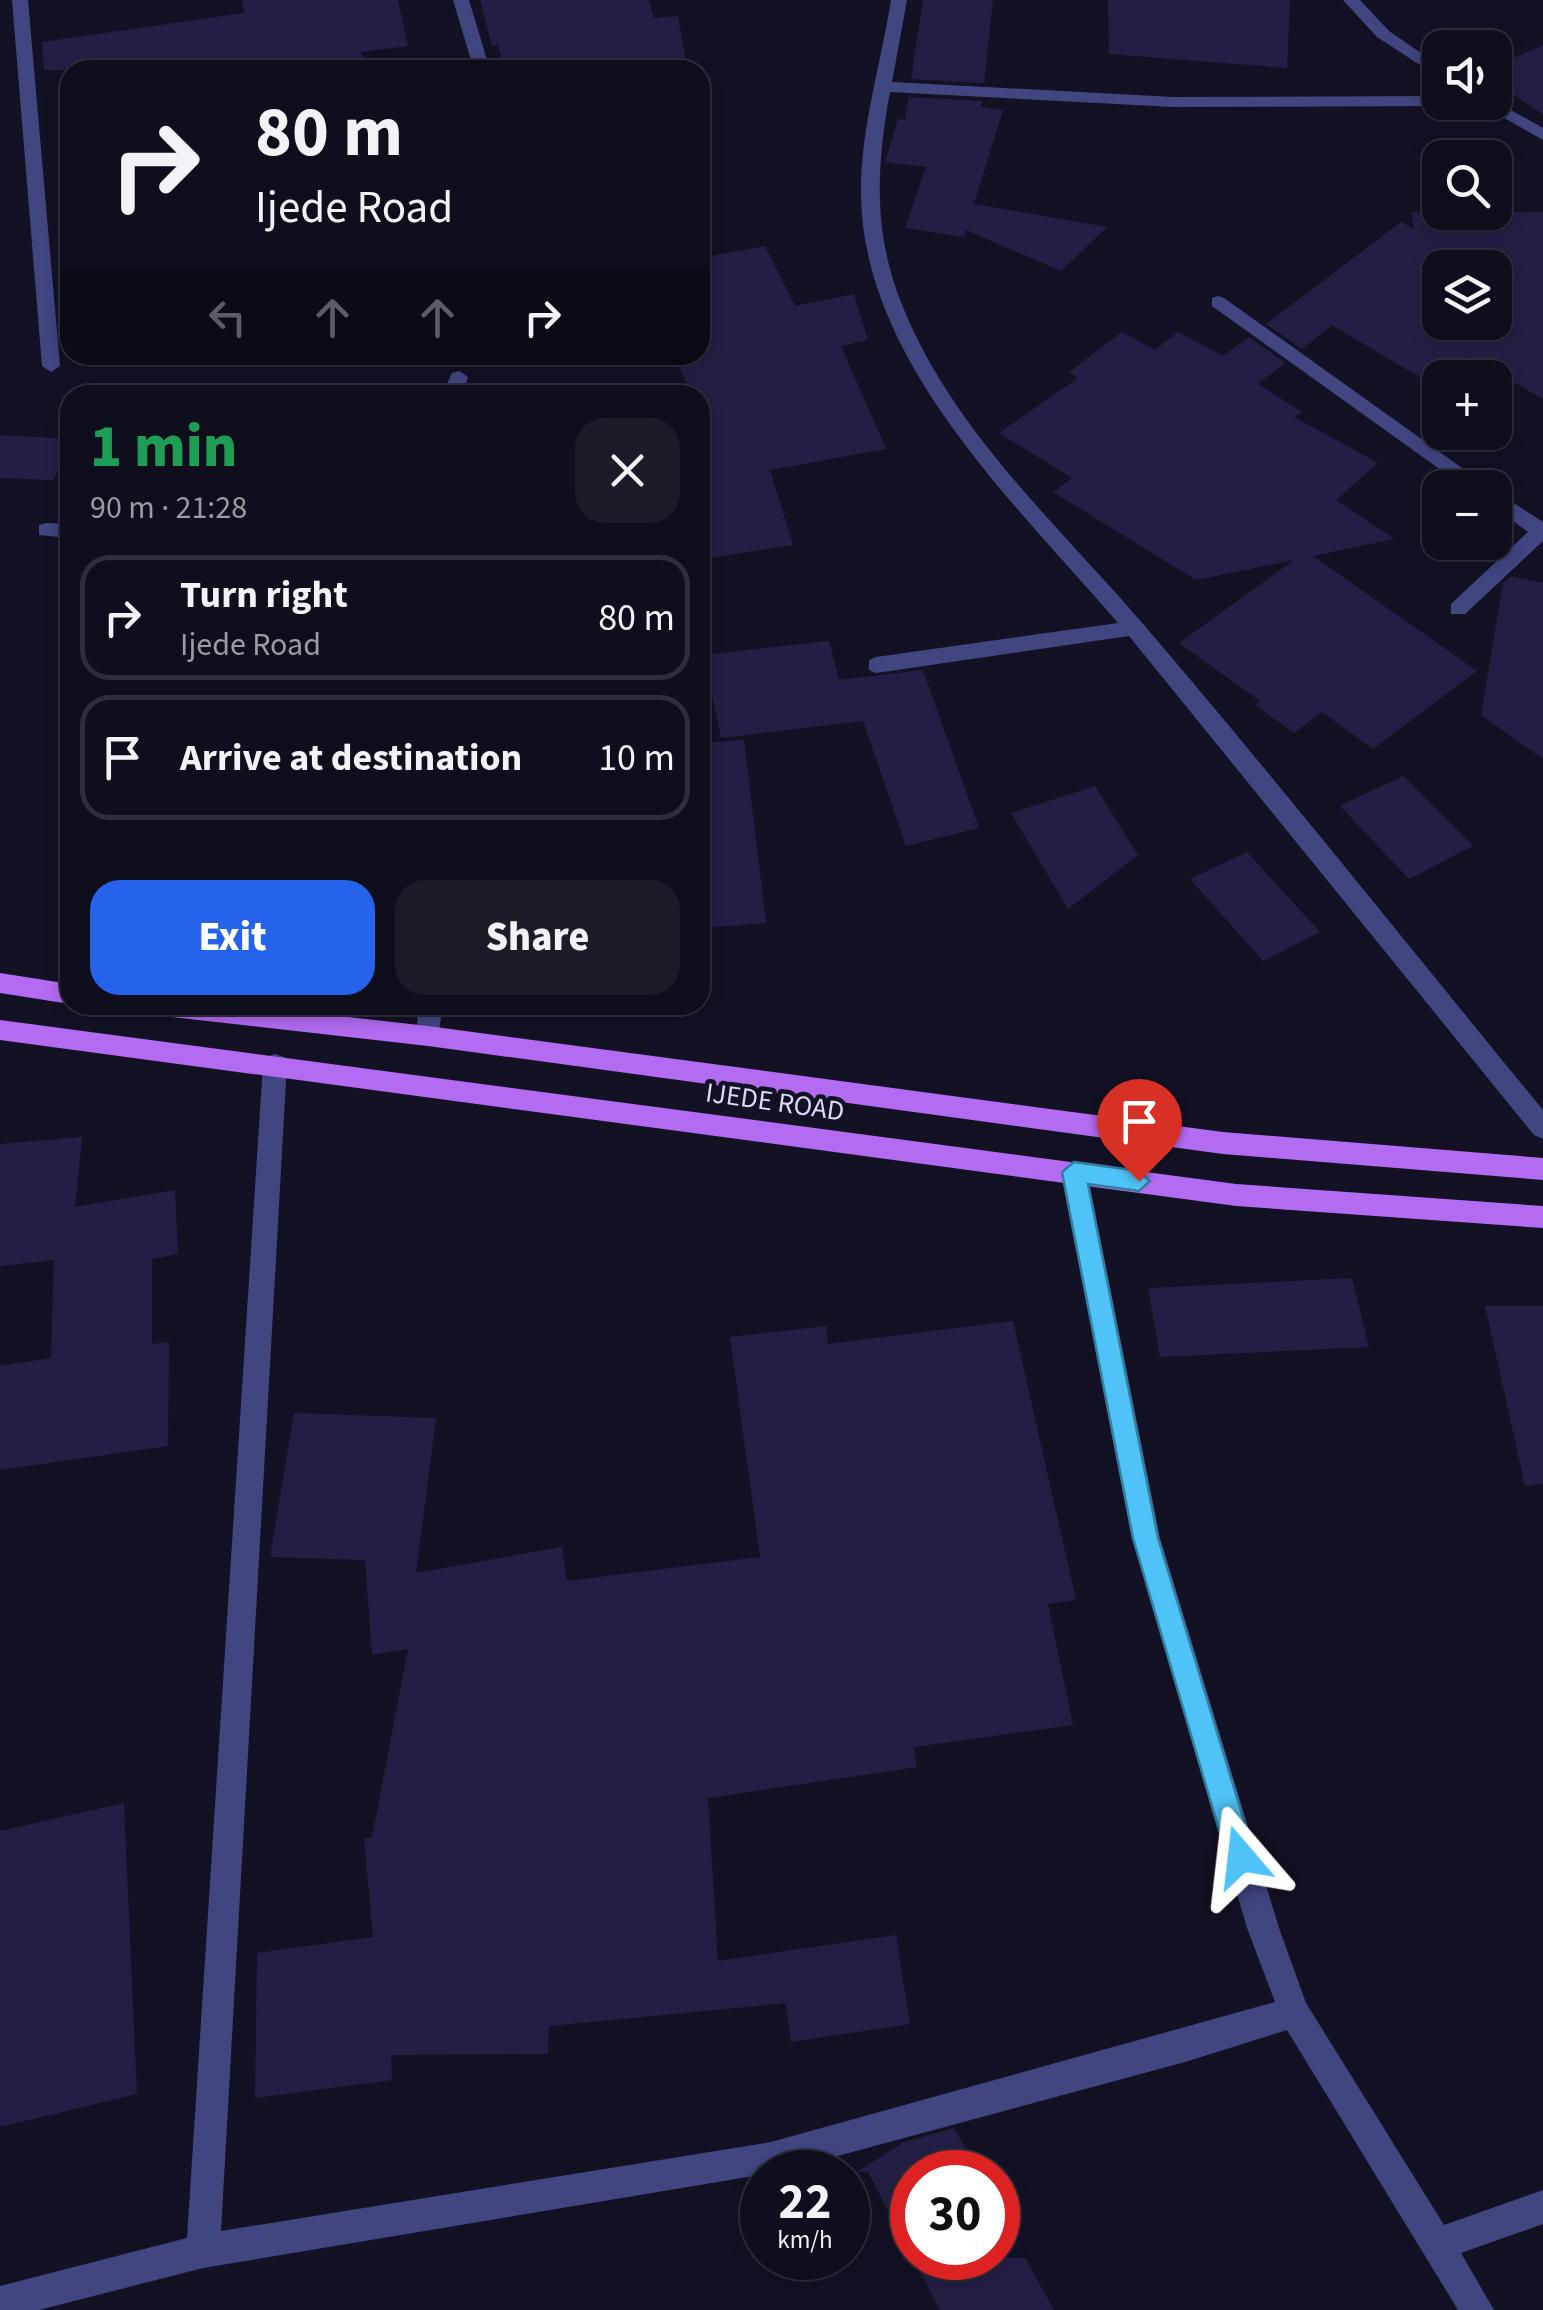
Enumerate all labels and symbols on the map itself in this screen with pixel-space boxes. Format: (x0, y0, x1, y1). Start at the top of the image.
street label: IJEDE ROAD (703, 1072, 847, 1132)
pin (1097, 1079, 1182, 1182)
position arrow (1189, 1805, 1293, 1909)
speed limit sign: 30 (890, 2150, 1020, 2280)

